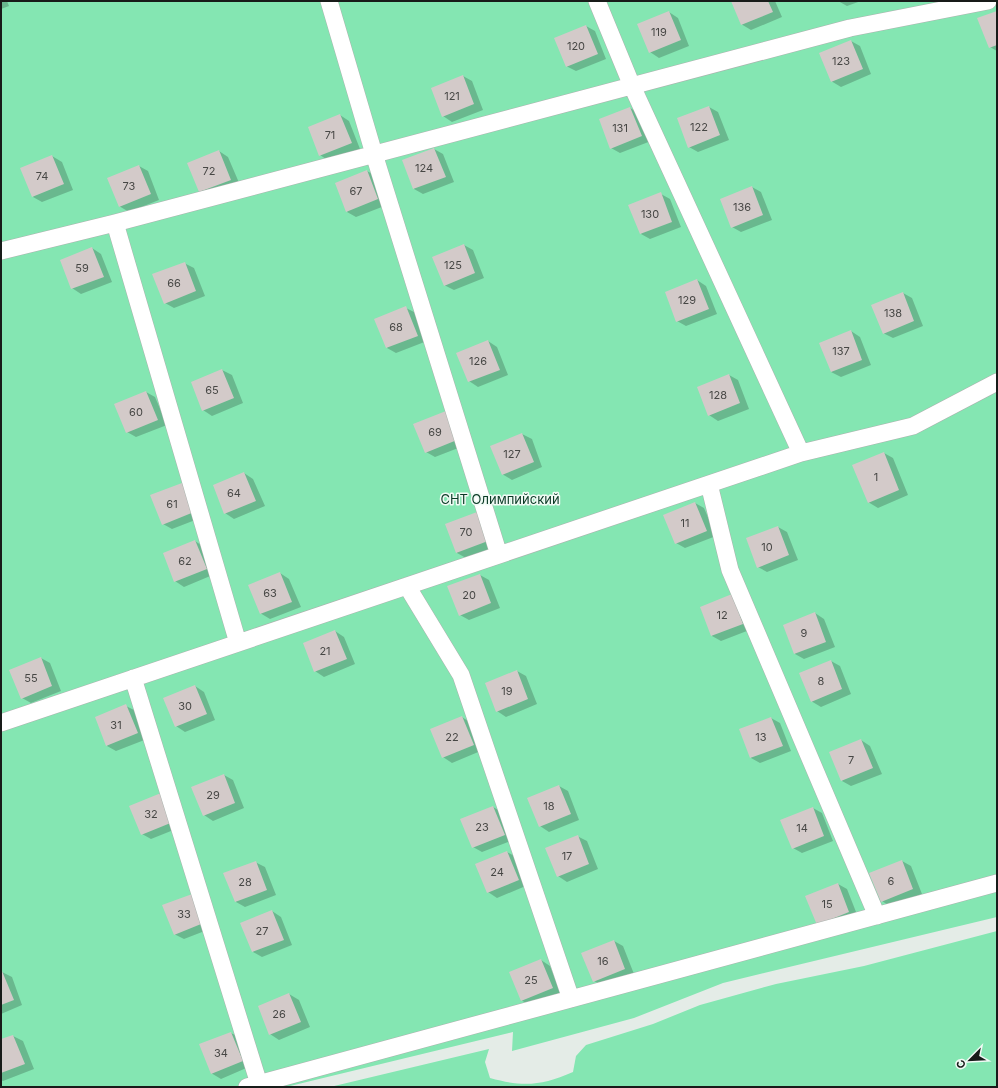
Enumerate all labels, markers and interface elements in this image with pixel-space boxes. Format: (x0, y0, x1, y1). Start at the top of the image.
house number: 119 (651, 25, 667, 39)
house number: 120 (567, 39, 585, 53)
house number: 123 (832, 54, 850, 68)
house number: 121 (444, 89, 460, 103)
house number: 122 (690, 120, 708, 134)
house number: 131 (612, 121, 628, 135)
house number: 71 (325, 128, 335, 142)
house number: 124 (415, 161, 433, 175)
house number: 72 (203, 164, 215, 178)
house number: 74 (36, 169, 48, 183)
house number: 73 (123, 179, 136, 193)
house number: 67 (349, 184, 363, 198)
house number: 136 (733, 200, 751, 214)
house number: 130 (641, 207, 659, 221)
house number: 125 (444, 258, 462, 272)
house number: 59 (75, 261, 89, 275)
house number: 66 (167, 276, 181, 290)
house number: 129 (678, 293, 696, 307)
house number: 138 (884, 306, 902, 320)
house number: 68 (389, 320, 403, 334)
house number: 137 (832, 344, 850, 358)
house number: 126 (469, 354, 487, 368)
house number: 65 (205, 383, 219, 397)
house number: 128 (709, 388, 727, 402)
house number: 60 (129, 405, 143, 419)
house number: 69 (428, 425, 442, 439)
house number: 127 (503, 447, 521, 461)
house number: 1 (874, 470, 878, 484)
house number: 64 (227, 486, 241, 500)
park label: СНТ Олимпийский (440, 491, 560, 507)
house number: 61 (166, 497, 178, 511)
house number: 11 (681, 516, 689, 530)
house number: 70 (460, 525, 473, 539)
house number: 10 (761, 540, 773, 554)
house number: 62 (178, 554, 192, 568)
house number: 63 (263, 586, 277, 600)
house number: 20 (462, 588, 476, 602)
house number: 12 (716, 608, 728, 622)
house number: 9 (801, 626, 808, 640)
house number: 21 (319, 644, 331, 658)
house number: 55 (24, 671, 38, 685)
house number: 8 (818, 674, 825, 688)
house number: 19 (501, 684, 513, 698)
house number: 30 (178, 699, 192, 713)
house number: 31 (110, 718, 122, 732)
house number: 22 (445, 730, 459, 744)
house number: 13 (755, 730, 767, 744)
house number: 7 (848, 753, 854, 767)
house number: 29 (206, 788, 220, 802)
house number: 18 (543, 799, 555, 813)
house number: 32 (144, 807, 158, 821)
house number: 23 (475, 820, 489, 834)
house number: 14 (796, 821, 808, 835)
house number: 17 (562, 849, 572, 863)
house number: 24 (490, 865, 504, 879)
house number: 6 (888, 874, 895, 888)
house number: 28 (238, 875, 252, 889)
house number: 15 (821, 897, 833, 911)
house number: 33 (177, 907, 191, 921)
house number: 27 (256, 924, 268, 938)
house number: 16 (597, 954, 609, 968)
house number: 25 (524, 973, 538, 987)
house number: 26 (272, 1007, 286, 1021)
north arrow (950, 1040, 990, 1080)
house number: 34 (214, 1046, 228, 1060)
text: С (953, 1058, 969, 1071)

